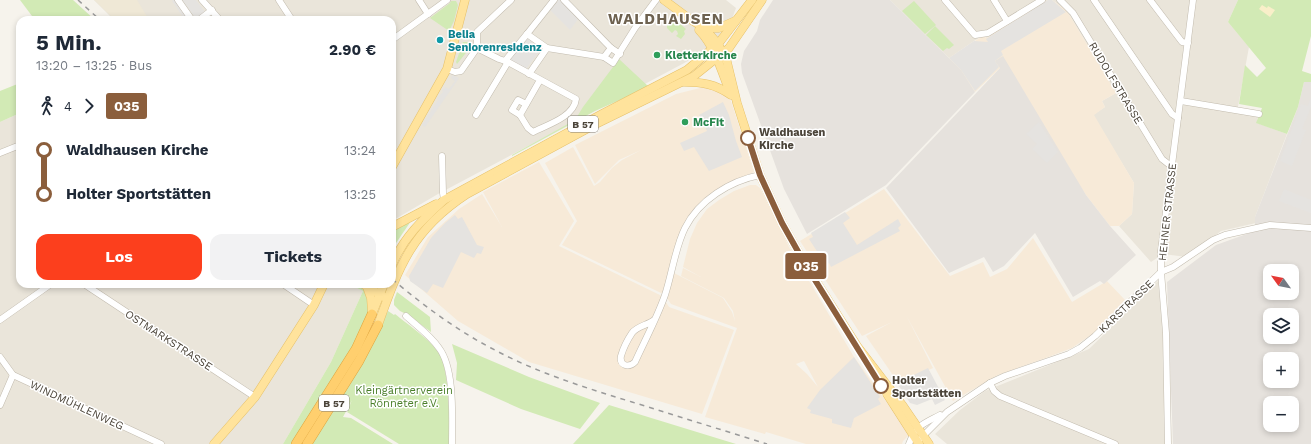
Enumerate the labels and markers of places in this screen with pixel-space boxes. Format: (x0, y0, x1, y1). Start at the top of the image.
place label: Belia Seniorenresidenz (448, 28, 542, 54)
marker: Belia Seniorenresidenz (435, 35, 445, 45)
place label: Kletterkirche (665, 49, 737, 62)
marker: Kletterkirche (652, 50, 662, 60)
place label: McFit (693, 116, 724, 129)
marker: McFit (680, 117, 690, 127)
place label: Waldhausen Kirche (759, 126, 826, 152)
marker: Waldhausen Kirche (740, 130, 756, 146)
place label: Holter Sportstätten (892, 374, 961, 400)
marker: Holter Sportstätten (873, 378, 889, 394)

